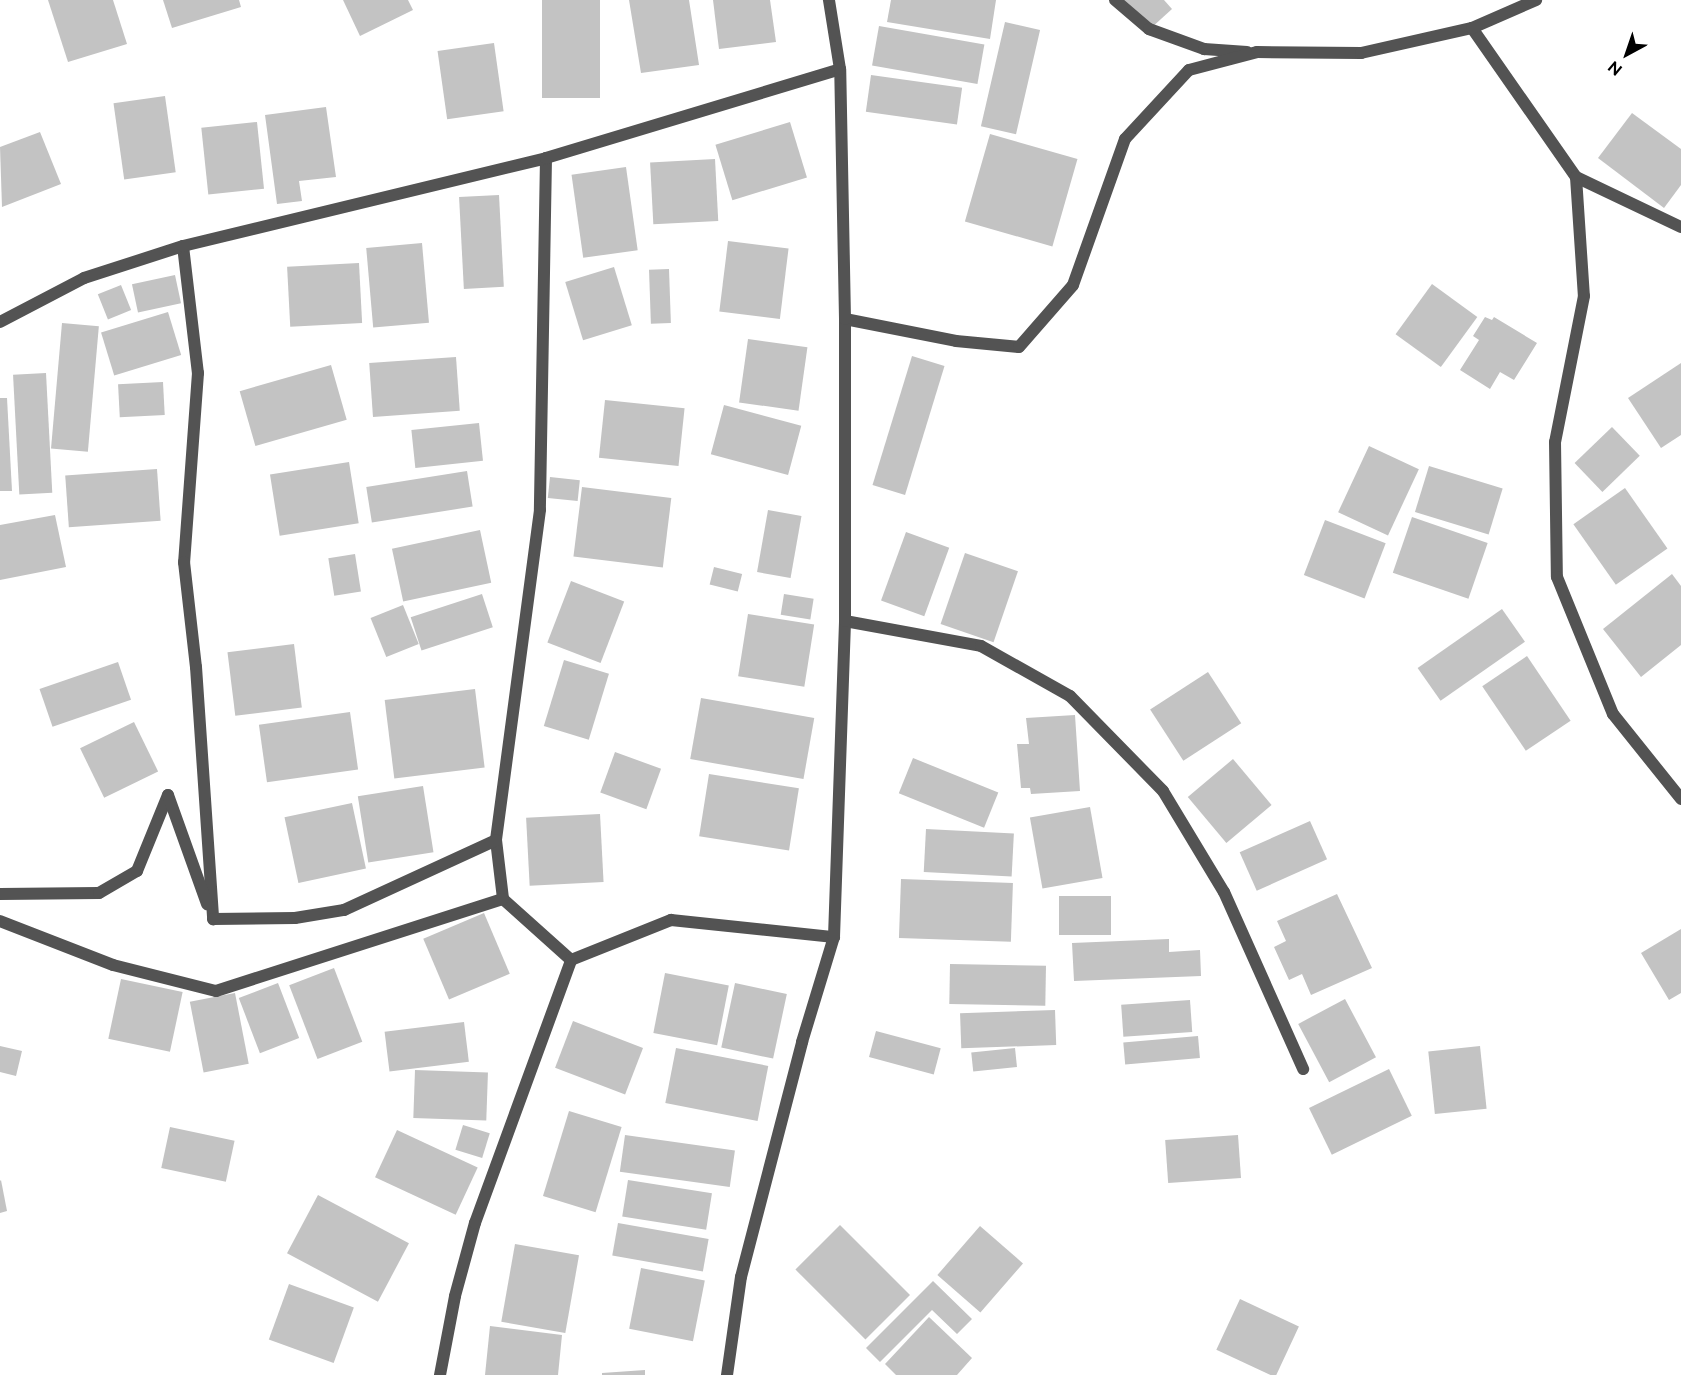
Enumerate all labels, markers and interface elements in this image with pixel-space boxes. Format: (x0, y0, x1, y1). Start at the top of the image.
north arrow (1597, 24, 1657, 84)
text: N (1604, 57, 1626, 79)

